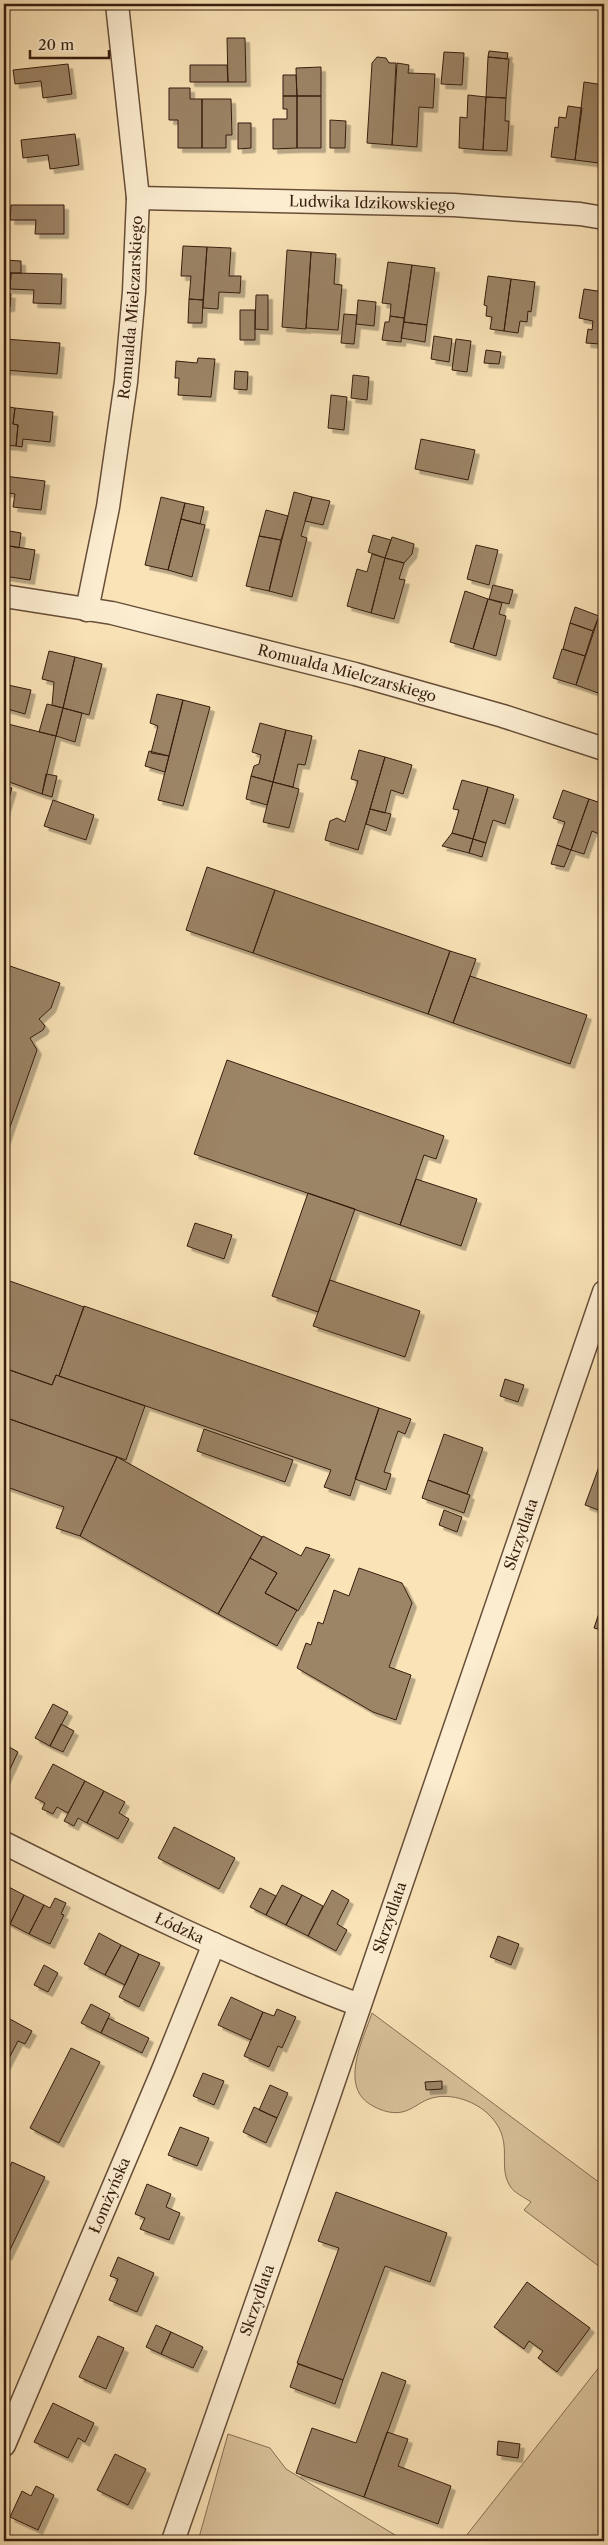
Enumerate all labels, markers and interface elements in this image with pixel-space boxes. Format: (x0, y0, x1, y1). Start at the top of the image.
scale bar (30, 28, 109, 60)
text: 20 m (38, 35, 74, 54)
street label: Ludwika Idzikowskiego (289, 191, 455, 214)
street label: Romualda Mielczarskiego (114, 215, 146, 401)
street label: Romualda Mielczarskiego (256, 640, 439, 706)
street label: Skrzydlata (499, 1496, 542, 1573)
street label: Skrzydlata (368, 1879, 410, 1956)
street label: Łódzka (152, 1908, 207, 1948)
street label: Łomżyńska (85, 2154, 134, 2236)
street label: Skrzydlata (236, 2262, 278, 2338)

